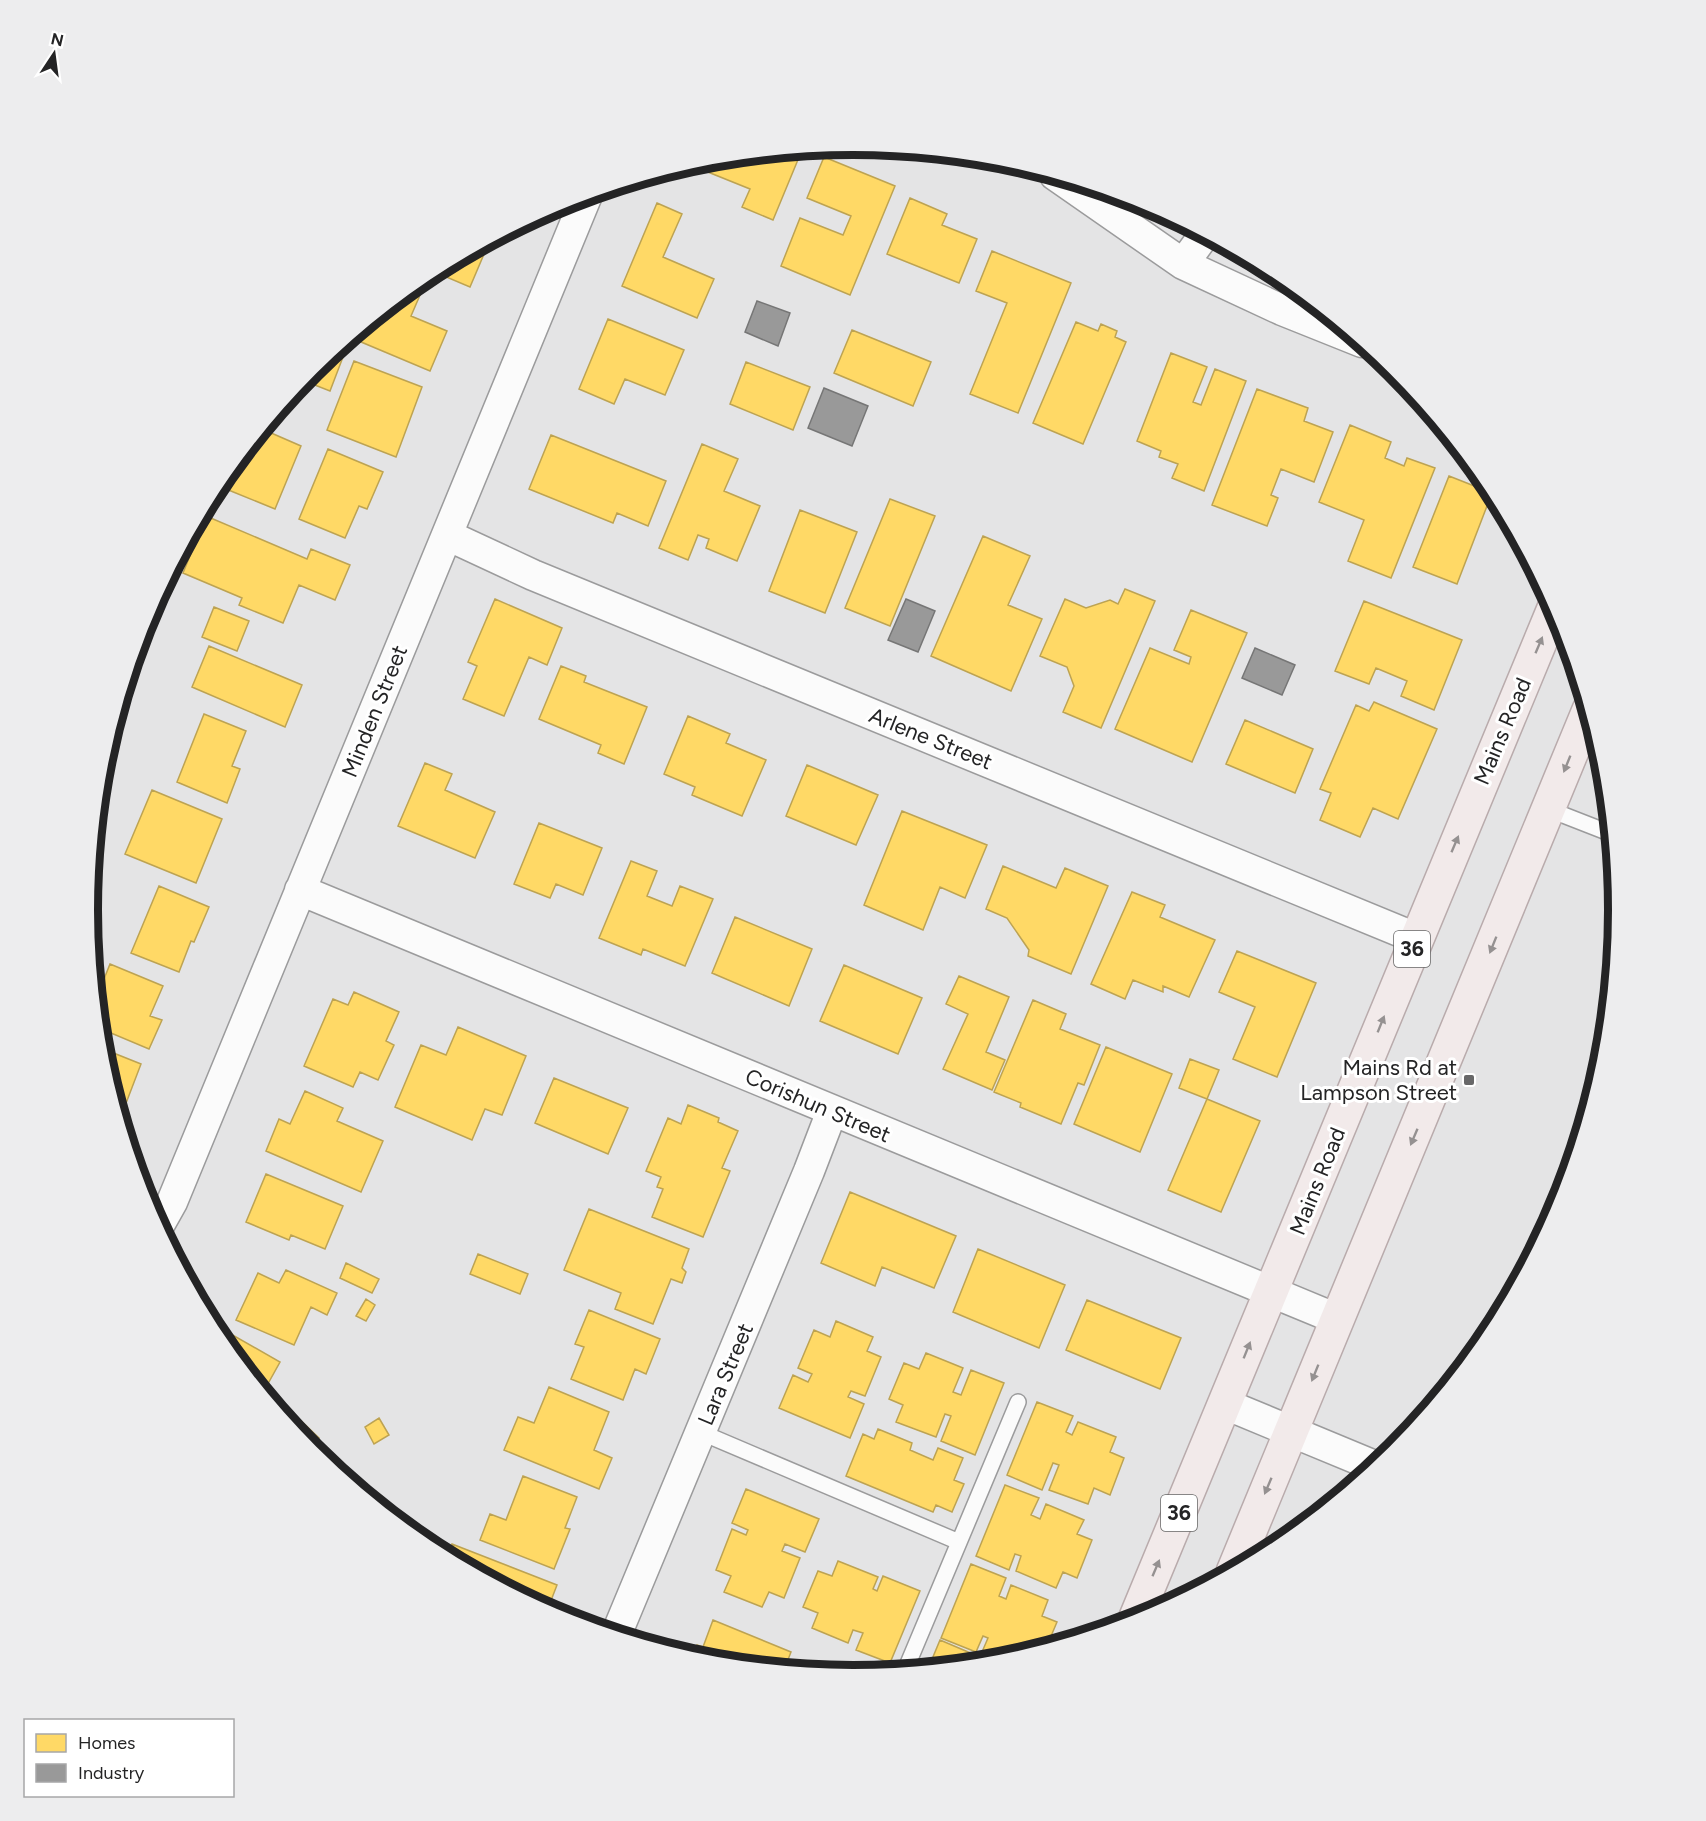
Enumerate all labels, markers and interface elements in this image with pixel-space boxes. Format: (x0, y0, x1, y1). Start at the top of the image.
north arrow (24, 24, 84, 84)
text: N (49, 29, 65, 51)
one-way arrow (1534, 635, 1544, 653)
street label: Minden Street (336, 641, 413, 781)
street label: Mains Road (1468, 674, 1537, 789)
street label: Arlene Street (865, 702, 996, 775)
one-way arrow (1562, 756, 1572, 774)
one-way arrow (1451, 835, 1460, 853)
road number: 36 (1394, 931, 1430, 967)
one-way arrow (1488, 936, 1498, 954)
one-way arrow (1377, 1015, 1386, 1033)
place label: Mains Rd at Lampson Street (1300, 1054, 1457, 1106)
street label: Corishun Street (741, 1063, 895, 1148)
marker: Mains Rd at Lampson Street (1462, 1073, 1476, 1087)
street label: Mains Road (1284, 1123, 1351, 1239)
one-way arrow (1409, 1128, 1419, 1146)
street label: Lara Street (692, 1319, 759, 1429)
one-way arrow (1243, 1341, 1252, 1359)
one-way arrow (1310, 1364, 1319, 1382)
one-way arrow (1263, 1477, 1273, 1495)
road number: 36 (1161, 1495, 1197, 1531)
one-way arrow (1152, 1559, 1162, 1577)
legend (24, 1719, 234, 1797)
text: Homes (78, 1732, 136, 1754)
text: Industry (78, 1762, 145, 1784)

